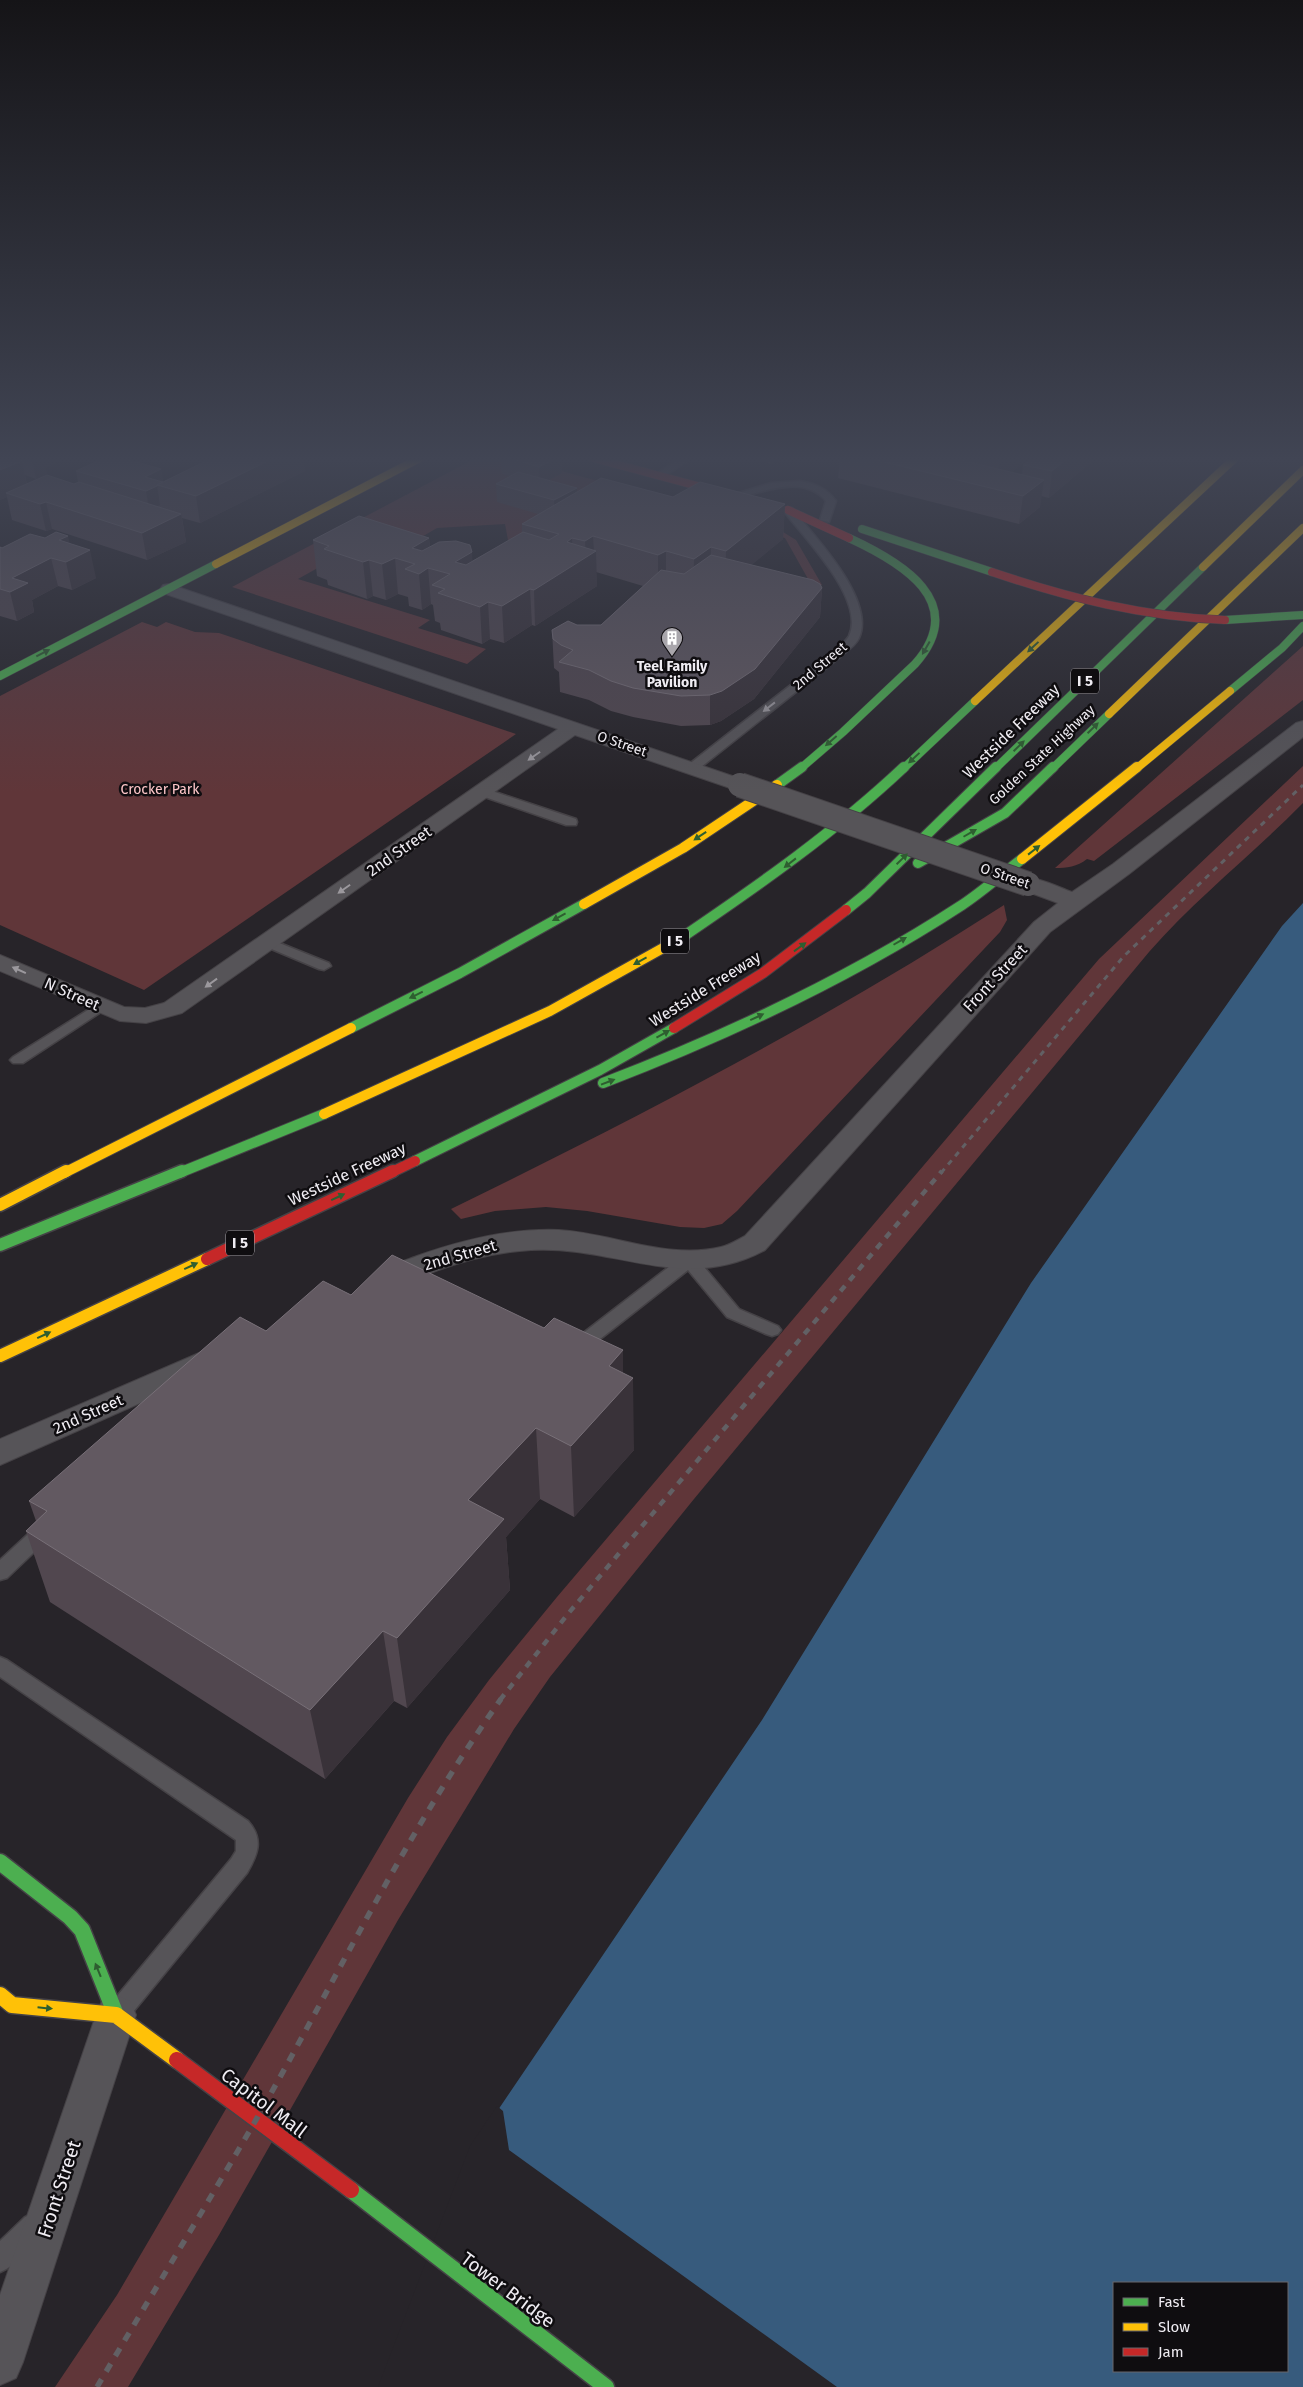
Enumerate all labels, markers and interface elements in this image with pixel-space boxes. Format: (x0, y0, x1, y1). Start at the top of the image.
building icon: Teel Family Pavilion (660, 626, 684, 657)
street label: 2nd Street (790, 638, 851, 693)
one-way arrow (922, 641, 930, 656)
one-way arrow (1027, 641, 1039, 653)
one-way arrow (36, 649, 51, 657)
place label: Teel Family Pavilion (637, 658, 708, 691)
road number: I 5 (1071, 668, 1099, 694)
street label: Westside Freeway (959, 680, 1064, 782)
street label: Golden State Highway (986, 701, 1099, 808)
one-way arrow (763, 702, 776, 713)
one-way arrow (1087, 722, 1099, 734)
street label: O Street (595, 728, 650, 761)
one-way arrow (825, 735, 838, 746)
one-way arrow (1013, 740, 1025, 752)
one-way arrow (527, 751, 541, 761)
one-way arrow (908, 752, 920, 764)
park label: Crocker Park (121, 781, 200, 798)
street label: 2nd Street (363, 822, 435, 880)
one-way arrow (962, 829, 977, 837)
one-way arrow (693, 831, 707, 841)
one-way arrow (1027, 844, 1040, 855)
one-way arrow (896, 853, 908, 865)
one-way arrow (784, 857, 797, 868)
street label: O Street (978, 860, 1033, 893)
one-way arrow (337, 884, 351, 894)
one-way arrow (552, 913, 566, 921)
road number: I 5 (661, 928, 689, 954)
one-way arrow (893, 936, 906, 945)
street label: Front Street (959, 940, 1031, 1016)
one-way arrow (793, 942, 807, 952)
street label: Westside Freeway (646, 947, 764, 1031)
one-way arrow (632, 957, 647, 965)
one-way arrow (12, 966, 26, 974)
street label: N Street (41, 973, 103, 1015)
one-way arrow (204, 978, 218, 988)
one-way arrow (409, 991, 423, 999)
one-way arrow (750, 1013, 764, 1021)
one-way arrow (656, 1030, 670, 1039)
one-way arrow (600, 1078, 615, 1085)
street label: Westside Freeway (285, 1138, 409, 1210)
one-way arrow (331, 1192, 345, 1200)
road number: I 5 (226, 1230, 254, 1256)
street label: 2nd Street (422, 1236, 499, 1274)
one-way arrow (184, 1262, 198, 1270)
one-way arrow (37, 1331, 51, 1339)
street label: 2nd Street (50, 1390, 126, 1438)
one-way arrow (94, 1962, 102, 1977)
one-way arrow (38, 2004, 54, 2012)
street label: Capitol Mall (216, 2063, 312, 2143)
street label: Front Street (32, 2137, 86, 2241)
street label: Tower Bridge (456, 2247, 560, 2333)
legend (1113, 2282, 1288, 2372)
text: Fast (1158, 2293, 1185, 2311)
text: Slow (1158, 2318, 1190, 2336)
text: Jam (1158, 2343, 1184, 2361)

